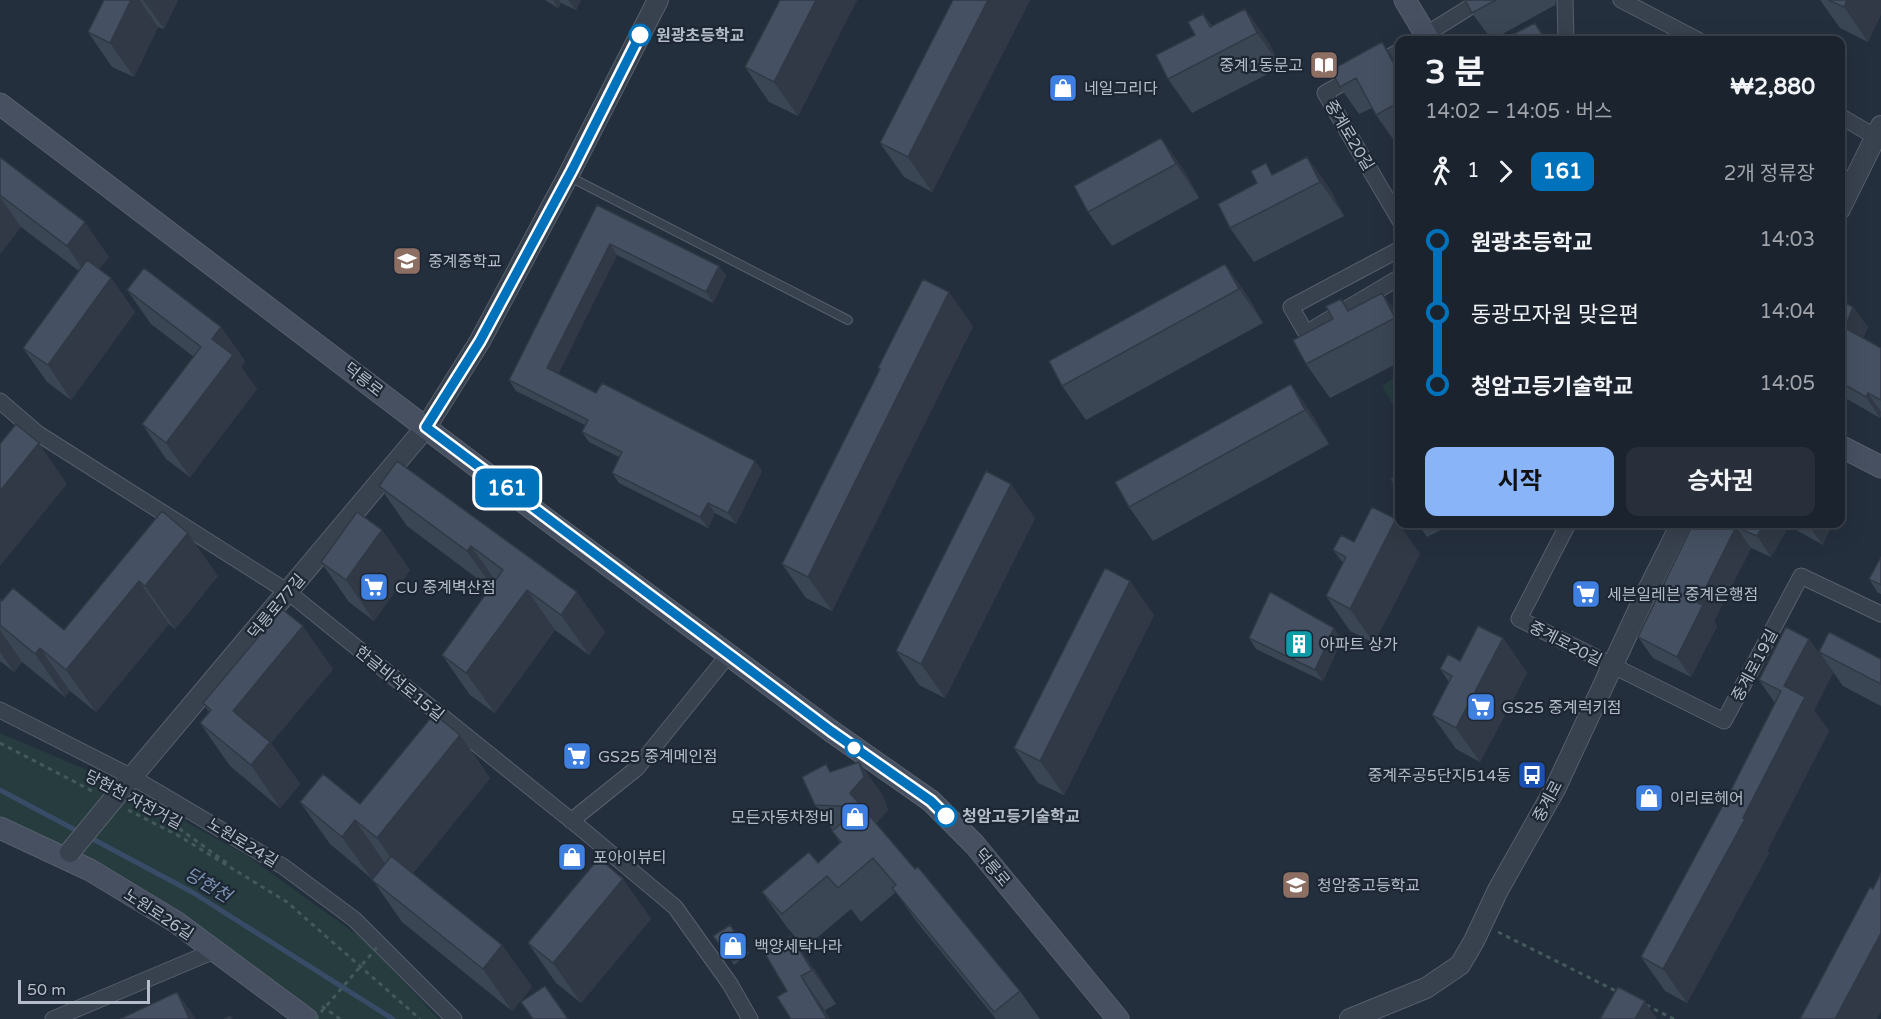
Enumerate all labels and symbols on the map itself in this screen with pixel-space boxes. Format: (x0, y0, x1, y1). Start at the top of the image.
marker: 원광초등학교 (629, 24, 651, 46)
place label: 원광초등학교 (656, 26, 745, 46)
library icon: 중계1동문고 (1308, 49, 1340, 81)
place label: 중계1동문고 (1219, 56, 1303, 76)
shop icon: 네일그리다 (1047, 72, 1079, 104)
place label: 네일그리다 (1084, 79, 1158, 99)
street label: 중계로20길 (1320, 97, 1378, 175)
school or university icon: 중계중학교 (391, 245, 423, 277)
place label: 중계중학교 (428, 252, 502, 272)
street label: 덕릉로 (340, 358, 387, 401)
line badge: 161 (472, 468, 542, 508)
street label: 덕릉로77길 (244, 570, 310, 643)
supermarket icon: CU 중계벽산점 (358, 571, 390, 603)
place label: CU 중계벽산점 (395, 578, 496, 598)
supermarket icon: 세븐일레븐 중계은행점 (1570, 578, 1602, 610)
place label: 세븐일레븐 중계은행점 (1607, 585, 1758, 605)
street label: 중계로20길 (1526, 617, 1605, 671)
street label: 중계로19길 (1728, 626, 1782, 705)
building icon: 아파트 상가 (1283, 628, 1315, 660)
place label: 아파트 상가 (1320, 635, 1398, 655)
street label: 한글비석로15길 (351, 642, 448, 726)
supermarket icon: GS25 중계럭키점 (1465, 691, 1497, 723)
place label: GS25 중계럭키점 (1502, 698, 1622, 718)
unlabelled marker (845, 739, 863, 757)
supermarket icon: GS25 중계메인점 (561, 740, 593, 772)
place label: GS25 중계메인점 (598, 747, 718, 767)
bus stop icon: 중계주공5단지514동 (1516, 759, 1548, 791)
street label: 당현천 자전거길 (82, 766, 186, 834)
place label: 중계주공5단지514동 (1368, 766, 1511, 786)
street label: 중계로 (1529, 777, 1567, 826)
shop icon: 이리로헤어 (1633, 782, 1665, 814)
place label: 이리로헤어 (1670, 789, 1744, 809)
shop icon: 모든자동차정비 (839, 801, 871, 833)
marker: 청암고등기술학교 (935, 805, 957, 827)
place label: 청암고등기술학교 (962, 807, 1080, 827)
place label: 모든자동차정비 (731, 808, 834, 828)
street label: 노원로24길 (203, 814, 281, 872)
shop icon: 포아이뷰티 (556, 841, 588, 873)
street label: 덕릉로 (970, 844, 1014, 891)
place label: 포아이뷰티 (593, 848, 667, 868)
water label: 당현천 (181, 863, 237, 908)
school or university icon: 청암중고등학교 (1280, 869, 1312, 901)
place label: 청암중고등학교 (1317, 876, 1420, 896)
street label: 노원로26길 (120, 885, 197, 945)
shop icon: 백양세탁나라 (717, 930, 749, 962)
place label: 백양세탁나라 (754, 937, 843, 957)
scale bar (18, 977, 150, 1004)

